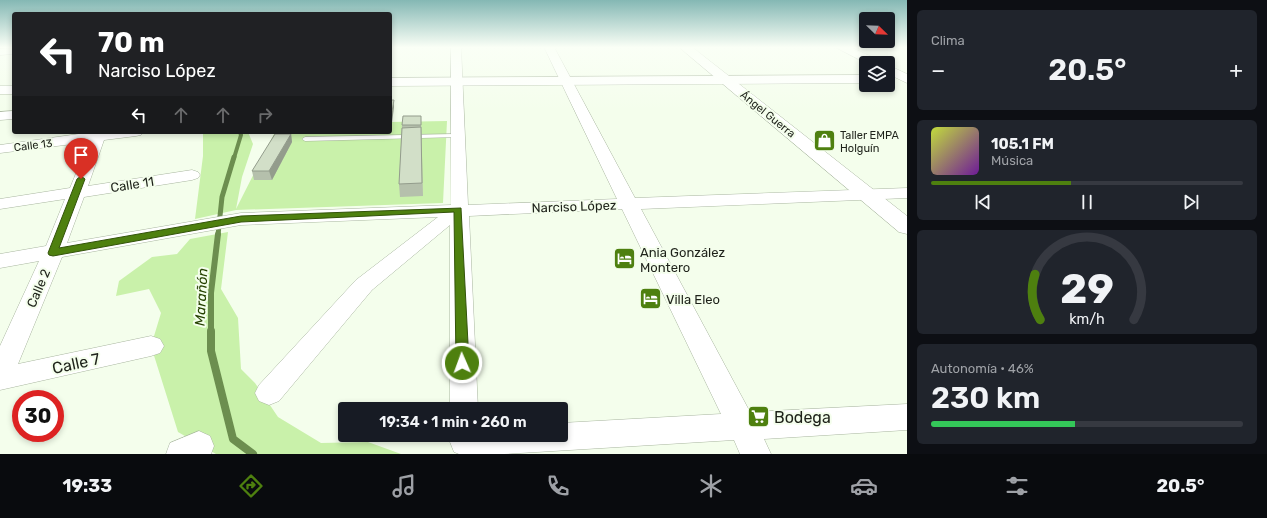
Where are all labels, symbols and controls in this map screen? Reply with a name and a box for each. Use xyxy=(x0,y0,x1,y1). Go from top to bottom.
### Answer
north arrow xyxy=(859,12,895,48)
map controls xyxy=(859,12,895,92)
text: 70 m xyxy=(98,26,165,59)
icon: left xyxy=(32,28,84,80)
text: Clima xyxy=(931,33,965,48)
text: 20.5° xyxy=(1048,52,1126,88)
button: layers xyxy=(859,56,895,92)
text: − xyxy=(931,57,945,84)
text: + xyxy=(1229,57,1243,84)
text: Narciso López xyxy=(98,60,216,82)
street label: Ángel Guerra xyxy=(738,88,798,140)
icon: left xyxy=(128,104,150,126)
icon: ahead xyxy=(170,104,192,126)
icon: ahead xyxy=(212,104,234,126)
icon: right xyxy=(254,104,276,126)
shop icon: Taller EMPA Holguín xyxy=(811,128,837,154)
place label: Taller EMPA Holguín xyxy=(840,129,900,155)
text: 105.1 FM xyxy=(991,135,1054,153)
street label: Calle 13 xyxy=(13,137,54,154)
pin xyxy=(64,138,98,179)
icon: arrive xyxy=(70,144,92,166)
text: Música xyxy=(991,153,1033,168)
street label: Calle 11 xyxy=(109,174,155,195)
icon: previous xyxy=(972,191,994,213)
icon: pause xyxy=(1076,191,1098,213)
icon: next xyxy=(1180,191,1202,213)
street label: Narciso López xyxy=(531,198,617,215)
place label: Ania González Montero xyxy=(640,245,726,275)
hotel icon: Ania González Montero xyxy=(612,246,638,272)
text: 29 xyxy=(1060,264,1114,313)
street label: Calle 2 xyxy=(24,267,53,310)
water label: Marañón xyxy=(191,268,212,326)
hotel icon: Villa Eleo xyxy=(637,286,663,312)
place label: Villa Eleo xyxy=(666,292,720,307)
text: km/h xyxy=(1069,311,1105,328)
position arrow xyxy=(441,342,483,384)
street label: Calle 7 xyxy=(50,349,102,378)
text: Autonomía · 46% xyxy=(931,361,1034,376)
text: 230 km xyxy=(931,380,1040,416)
speed limit sign: 30 xyxy=(12,390,64,442)
supermarket icon: Bodega xyxy=(745,404,771,430)
place label: Bodega xyxy=(774,408,831,427)
text: 19:34 · 1 min · 260 m xyxy=(379,413,527,431)
icon: directions xyxy=(237,472,265,500)
icon: music xyxy=(390,472,418,500)
icon: phone xyxy=(544,472,572,500)
icon: climate xyxy=(697,472,725,500)
icon: car xyxy=(850,472,878,500)
icon: filters xyxy=(1003,472,1031,500)
text: 19:33 xyxy=(63,475,112,497)
text: 20.5° xyxy=(1156,475,1204,497)

